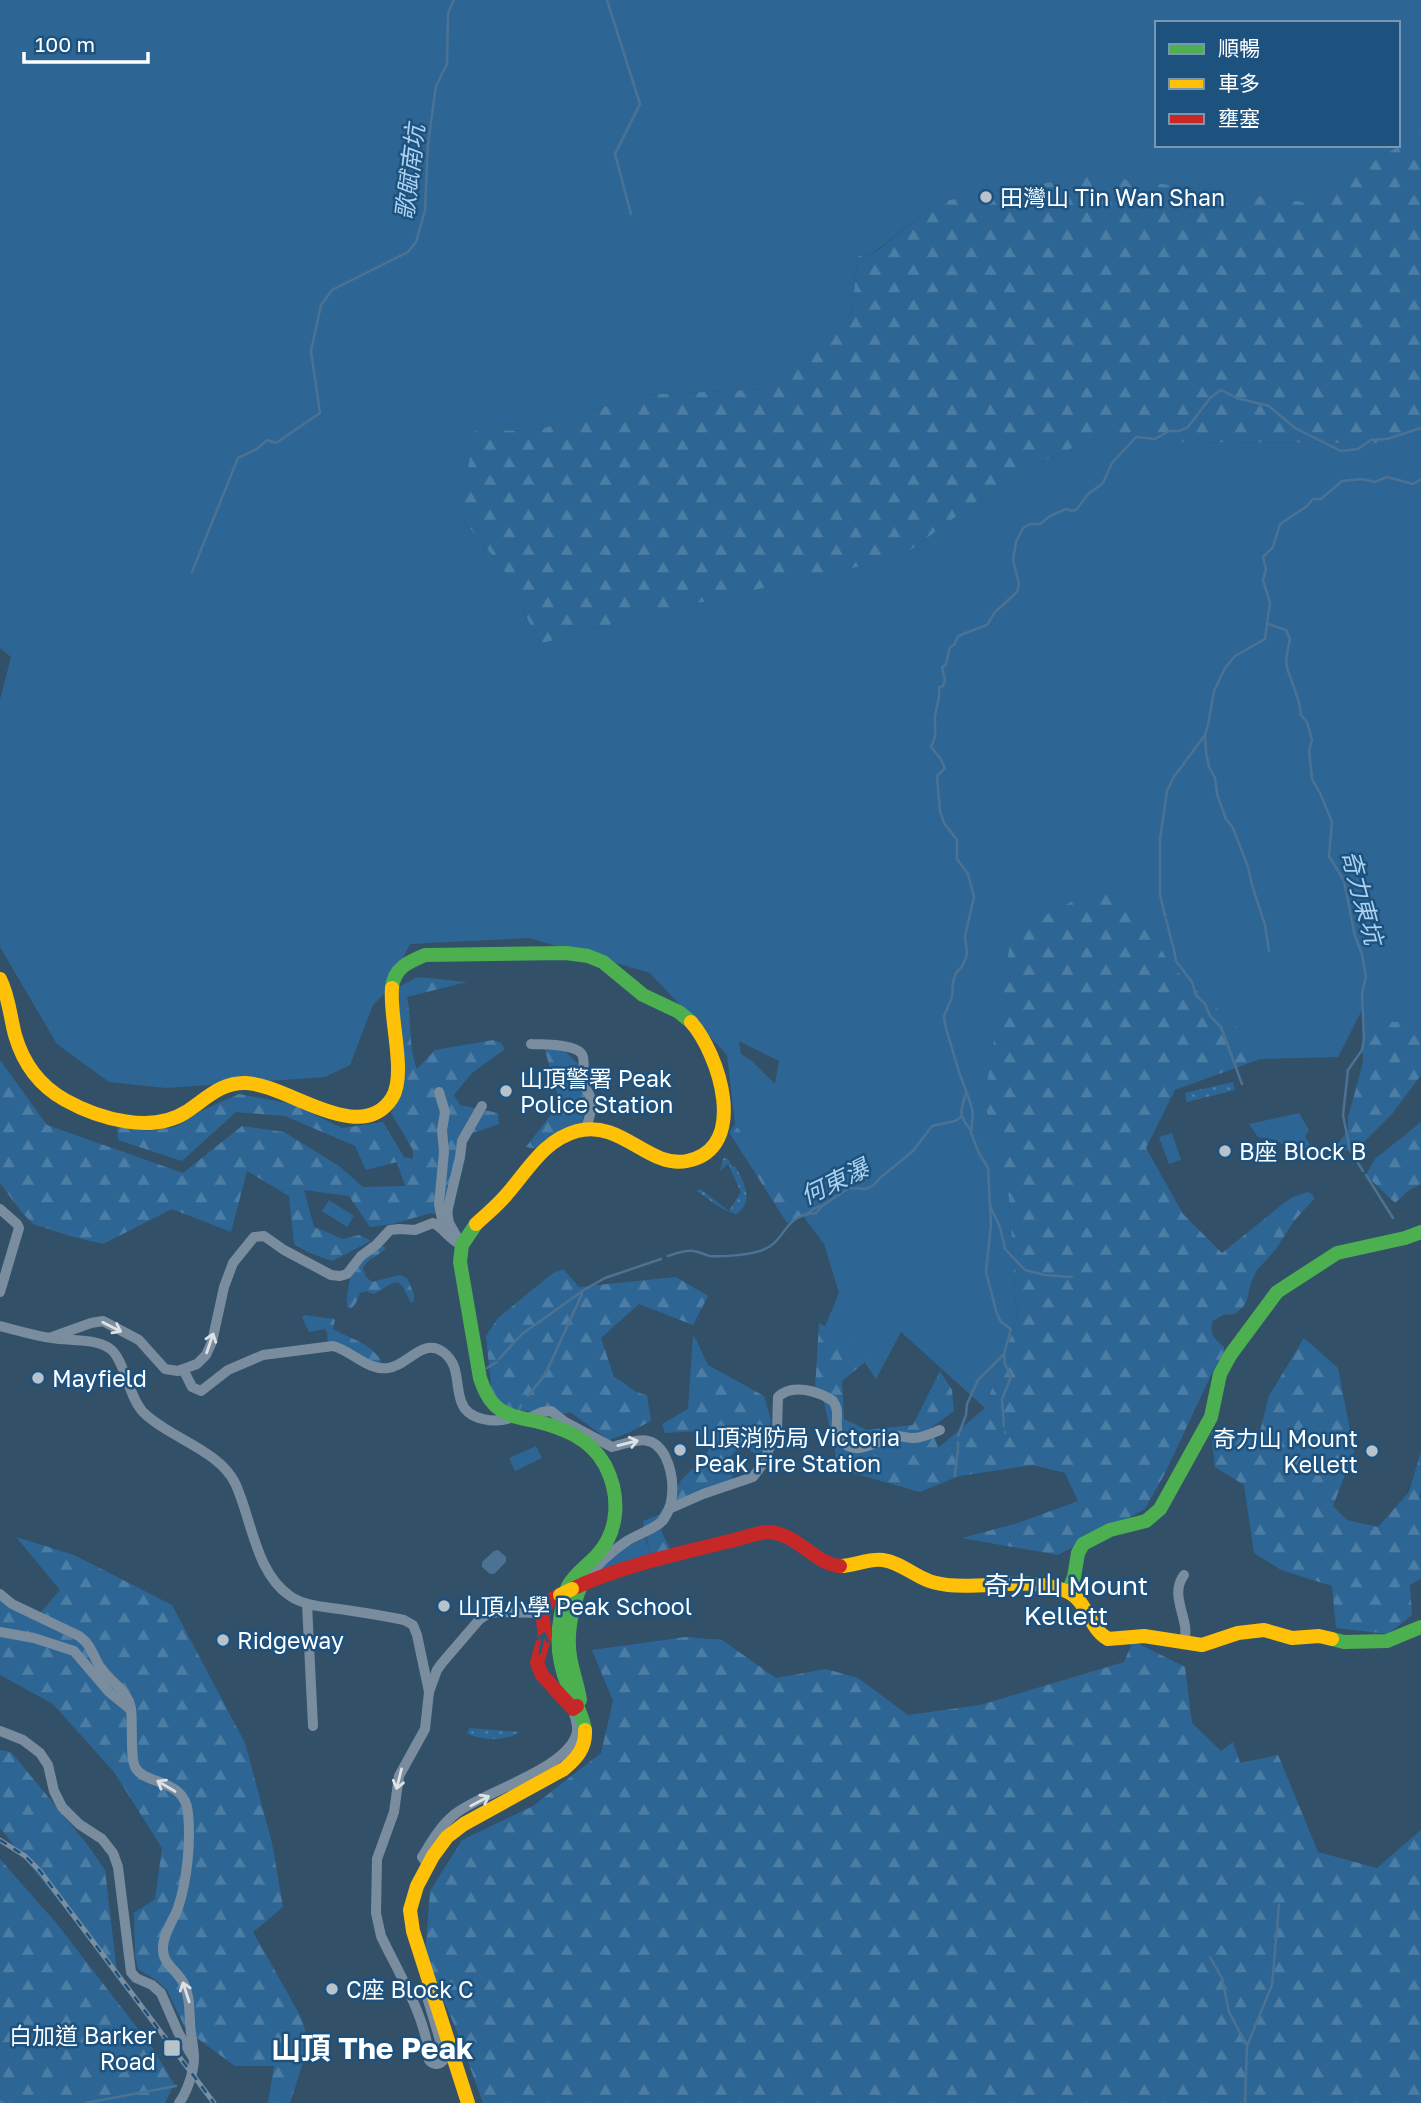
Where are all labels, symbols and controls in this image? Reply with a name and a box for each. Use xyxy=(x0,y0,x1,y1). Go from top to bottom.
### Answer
scale bar xyxy=(24,21,149,65)
legend xyxy=(1155,21,1400,147)
text: 100 m xyxy=(35,31,95,57)
text: 順暢 xyxy=(1218,35,1260,61)
text: 車多 xyxy=(1218,70,1260,96)
text: 壅塞 xyxy=(1218,105,1260,131)
water label: 歌賦南坑 xyxy=(389,120,430,221)
place label: 田灣山 Tin Wan Shan xyxy=(1000,183,1225,211)
marker: 田灣山 Tin Wan Shan xyxy=(978,189,994,205)
water label: 奇力東坑 xyxy=(1337,847,1390,950)
place label: 山頂警署 Peak Police Station xyxy=(520,1064,673,1118)
marker: 山頂警署 Peak Police Station xyxy=(498,1083,514,1099)
place label: B座 Block B xyxy=(1239,1137,1366,1165)
marker: B座 Block B xyxy=(1217,1143,1233,1159)
water label: 何東瀑 xyxy=(795,1151,875,1210)
one-way arrow xyxy=(101,1320,122,1334)
one-way arrow xyxy=(205,1333,217,1355)
place label: Mayfield xyxy=(52,1364,147,1392)
marker: Mayfield xyxy=(30,1370,46,1386)
place label: 山頂消防局 Victoria Peak Fire Station xyxy=(694,1423,900,1477)
place label: 奇力山 Mount Kellett xyxy=(1213,1424,1358,1478)
one-way arrow xyxy=(616,1436,639,1449)
marker: 山頂消防局 Victoria Peak Fire Station xyxy=(672,1442,688,1458)
marker: 奇力山 Mount Kellett xyxy=(1364,1443,1380,1459)
district label: 奇力山 Mount Kellett xyxy=(984,1570,1148,1631)
place label: 山頂小學 Peak School xyxy=(458,1592,692,1620)
marker: 山頂小學 Peak School xyxy=(436,1598,452,1614)
place label: Ridgeway xyxy=(237,1626,344,1654)
marker: Ridgeway xyxy=(215,1632,231,1648)
one-way arrow xyxy=(536,1632,549,1655)
one-way arrow xyxy=(392,1768,405,1790)
one-way arrow xyxy=(156,1779,176,1793)
one-way arrow xyxy=(469,1793,490,1807)
place label: C座 Block C xyxy=(346,1975,474,2003)
marker: C座 Block C xyxy=(324,1981,340,1997)
one-way arrow xyxy=(178,1982,191,2004)
place label: 白加道 Barker Road xyxy=(9,2021,156,2075)
district label: 山頂 The Peak xyxy=(271,2030,474,2066)
marker: 白加道 Barker Road xyxy=(162,2038,182,2058)

